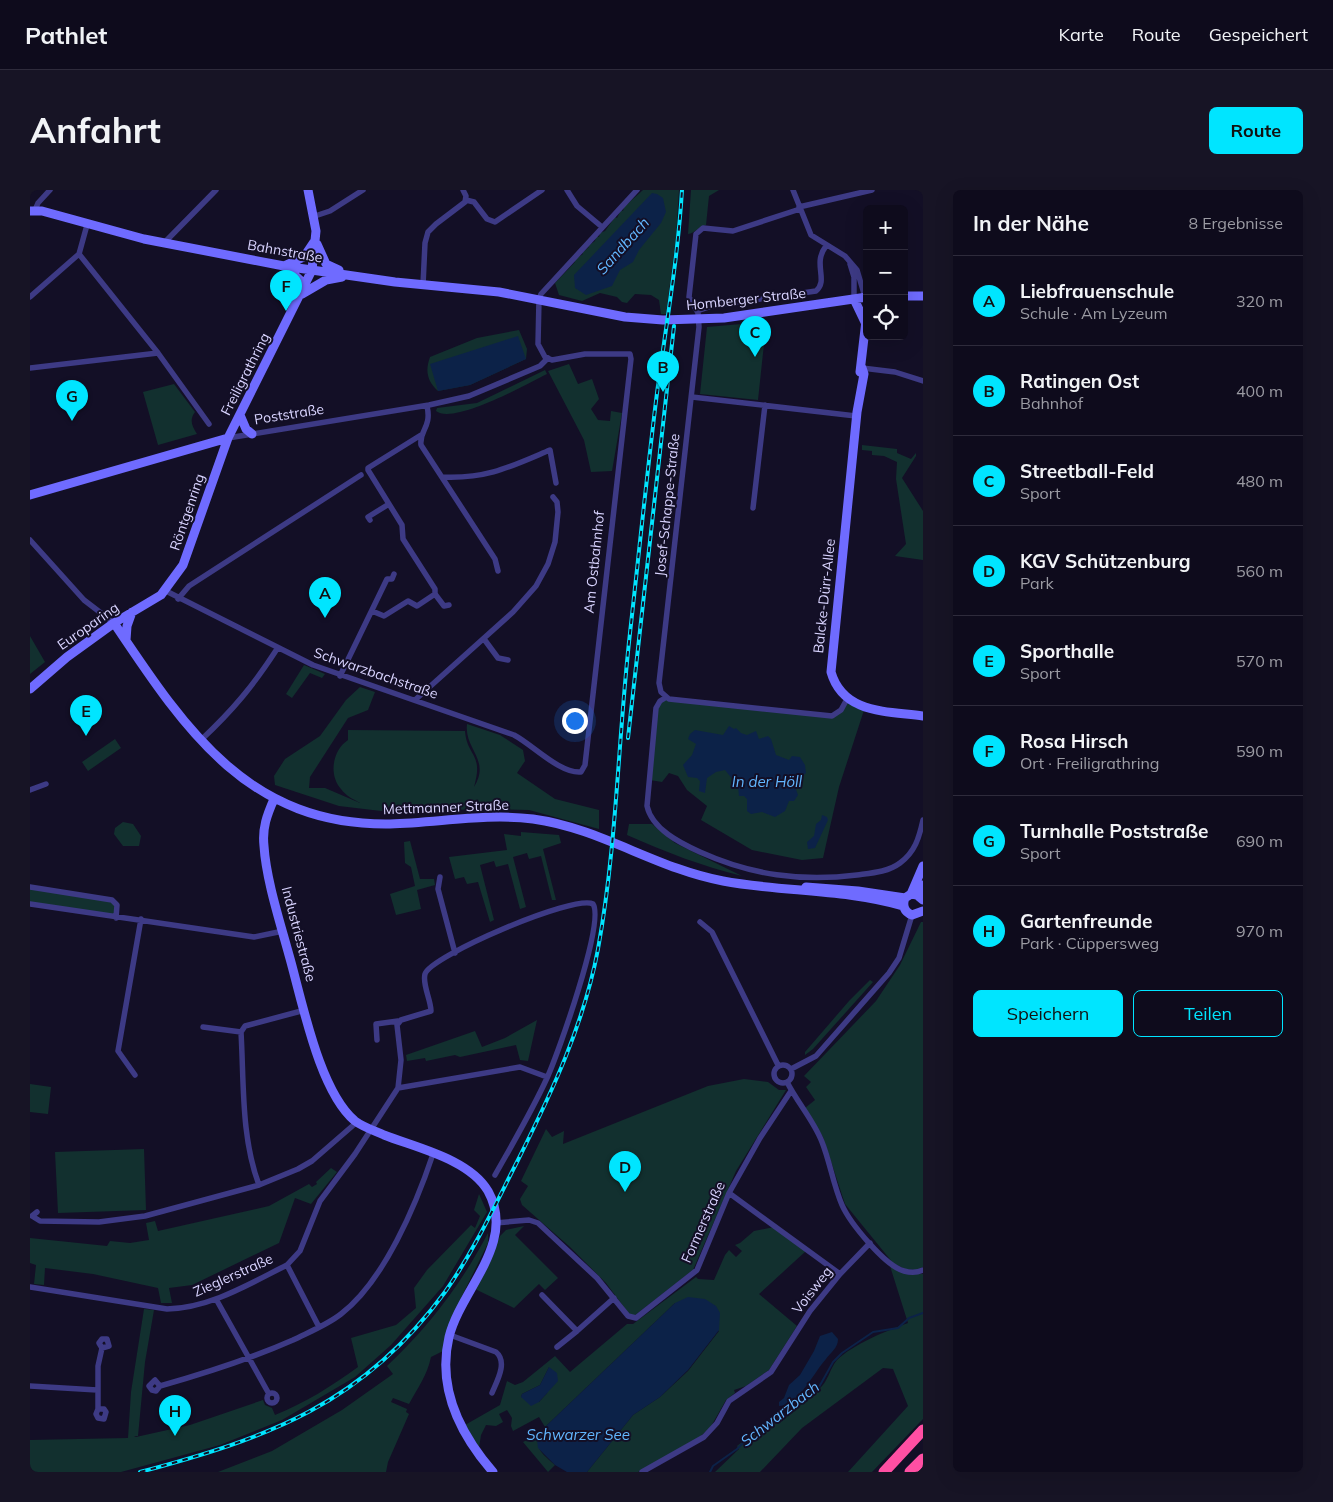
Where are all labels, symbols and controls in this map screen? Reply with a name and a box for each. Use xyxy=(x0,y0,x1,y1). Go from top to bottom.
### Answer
text: Pathlet xyxy=(25,20,107,50)
text: Karte xyxy=(1059,23,1104,46)
text: Route xyxy=(1132,23,1181,46)
text: Gespeichert xyxy=(1209,23,1308,46)
button: Route xyxy=(1209,107,1303,154)
text: Anfahrt xyxy=(30,108,161,152)
map controls xyxy=(863,205,908,340)
button: + xyxy=(863,205,908,250)
text: In der Nähe xyxy=(973,210,1089,236)
water label: Sandbach xyxy=(592,213,653,278)
text: 8 Ergebnisse xyxy=(1188,213,1283,233)
street label: Bahnstraße xyxy=(246,236,324,266)
button: − xyxy=(863,250,908,295)
pin: F xyxy=(270,270,302,311)
text: Liebfrauenschule xyxy=(1020,279,1174,303)
street label: Homberger Straße xyxy=(685,284,807,314)
text: A xyxy=(983,291,995,311)
text: 320 m xyxy=(1236,291,1283,311)
button: locate xyxy=(863,295,908,340)
text: Schule · Am Lyzeum xyxy=(1020,303,1168,323)
pin: C xyxy=(739,316,771,357)
street label: Freiligrathring xyxy=(216,330,274,418)
pin: B xyxy=(647,351,679,392)
text: Ratingen Ost xyxy=(1020,369,1139,393)
pin: G xyxy=(56,380,88,421)
text: B xyxy=(983,381,995,401)
text: 400 m xyxy=(1236,381,1283,401)
text: Bahnhof xyxy=(1020,393,1083,413)
street label: Poststraße xyxy=(253,400,325,428)
street label: Josef-Schappe-Straße xyxy=(651,433,683,577)
text: Streetball-Feld xyxy=(1020,459,1154,483)
street label: Röntgenring xyxy=(165,471,209,553)
text: C xyxy=(984,471,994,491)
text: 480 m xyxy=(1236,471,1283,491)
text: Sport xyxy=(1020,483,1061,503)
street label: Am Ostbahnhof xyxy=(580,510,608,614)
street label: Balcke-Dürr-Allee xyxy=(809,538,839,654)
text: KGV Schützenburg xyxy=(1020,549,1191,573)
text: D xyxy=(983,561,995,581)
text: 560 m xyxy=(1236,561,1283,581)
text: Park xyxy=(1020,573,1054,593)
pin: A xyxy=(309,577,341,618)
street label: Europaring xyxy=(54,598,122,654)
text: Sporthalle xyxy=(1020,639,1114,663)
street label: Schwarzbachstraße xyxy=(312,643,440,703)
text: E xyxy=(984,651,994,671)
text: 570 m xyxy=(1236,651,1283,671)
text: Sport xyxy=(1020,663,1061,683)
pin: E xyxy=(70,695,102,736)
your location xyxy=(562,708,588,734)
text: Rosa Hirsch xyxy=(1020,729,1128,753)
text: F xyxy=(984,741,994,761)
text: 590 m xyxy=(1236,741,1283,761)
text: Ort · Freiligrathring xyxy=(1020,753,1160,773)
water label: In der Höll xyxy=(732,772,803,791)
street label: Mettmanner Straße xyxy=(383,796,509,818)
text: Turnhalle Poststraße xyxy=(1020,819,1208,843)
text: G xyxy=(983,831,995,851)
text: 690 m xyxy=(1236,831,1283,851)
text: Sport xyxy=(1020,843,1061,863)
street label: Industriestraße xyxy=(278,884,320,984)
text: Gartenfreunde xyxy=(1020,909,1153,933)
text: H xyxy=(983,921,995,941)
text: 970 m xyxy=(1236,921,1283,941)
text: Park · Cüppersweg xyxy=(1020,933,1159,953)
button: Speichern xyxy=(973,990,1123,1037)
button: Teilen xyxy=(1133,990,1283,1037)
pin: D xyxy=(609,1151,641,1192)
street label: Formerstraße xyxy=(677,1178,729,1266)
street label: Zieglerstraße xyxy=(190,1249,276,1301)
street label: Voisweg xyxy=(788,1263,836,1317)
water label: Schwarzbach xyxy=(736,1377,823,1450)
pin: H xyxy=(159,1395,191,1436)
water label: Schwarzer See xyxy=(526,1425,630,1444)

